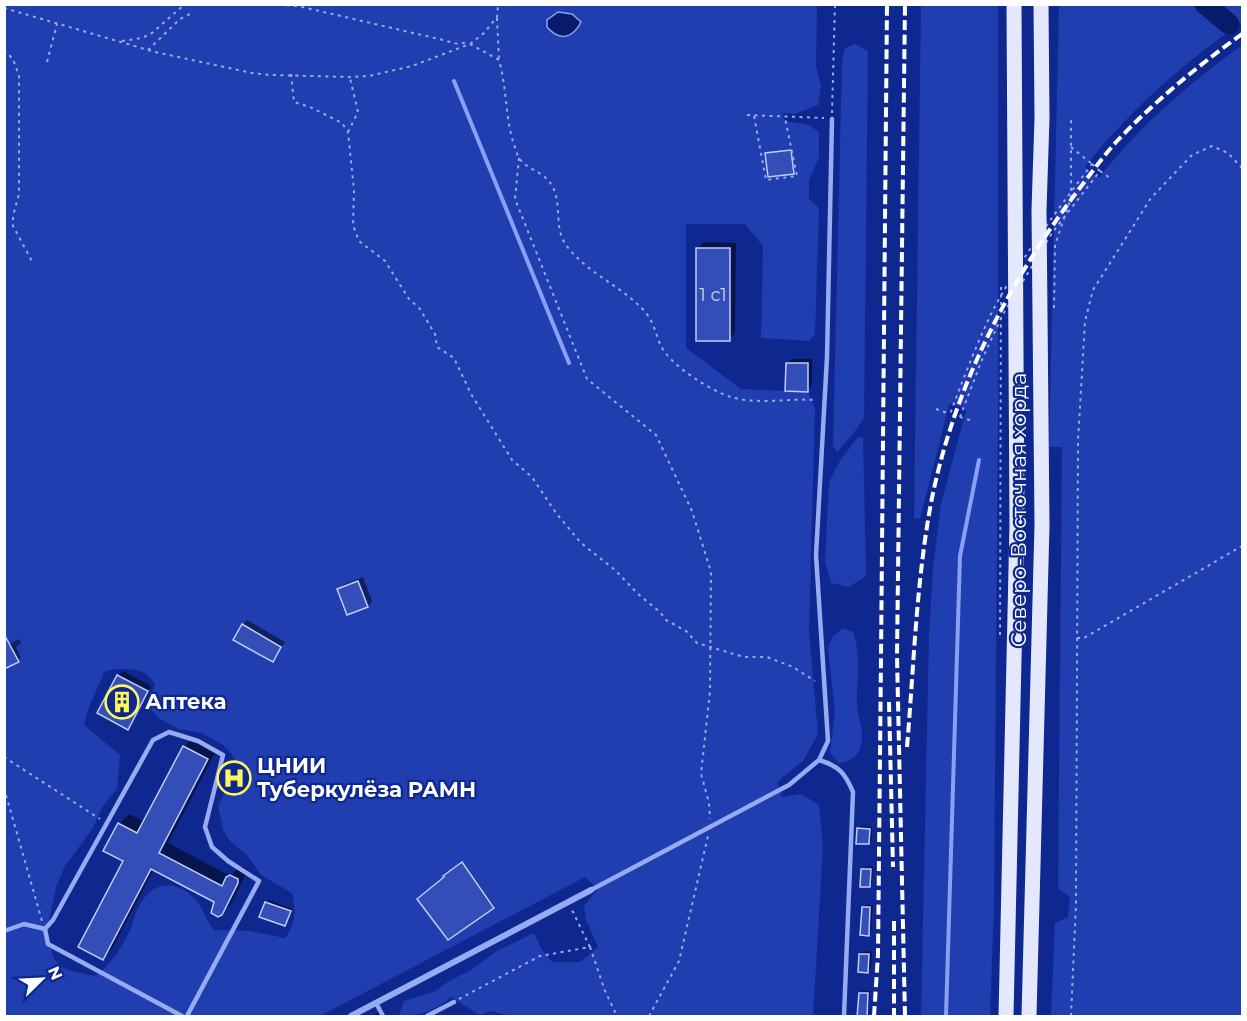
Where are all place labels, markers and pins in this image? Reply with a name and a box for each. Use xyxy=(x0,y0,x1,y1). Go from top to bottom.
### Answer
building icon: Аптека xyxy=(104,684,140,720)
place label: Аптека xyxy=(145,689,226,714)
place label: ЦНИИ Туберкулёза РАМН xyxy=(257,753,476,802)
hospital icon: ЦНИИ Туберкулёза РАМН xyxy=(216,760,252,796)

